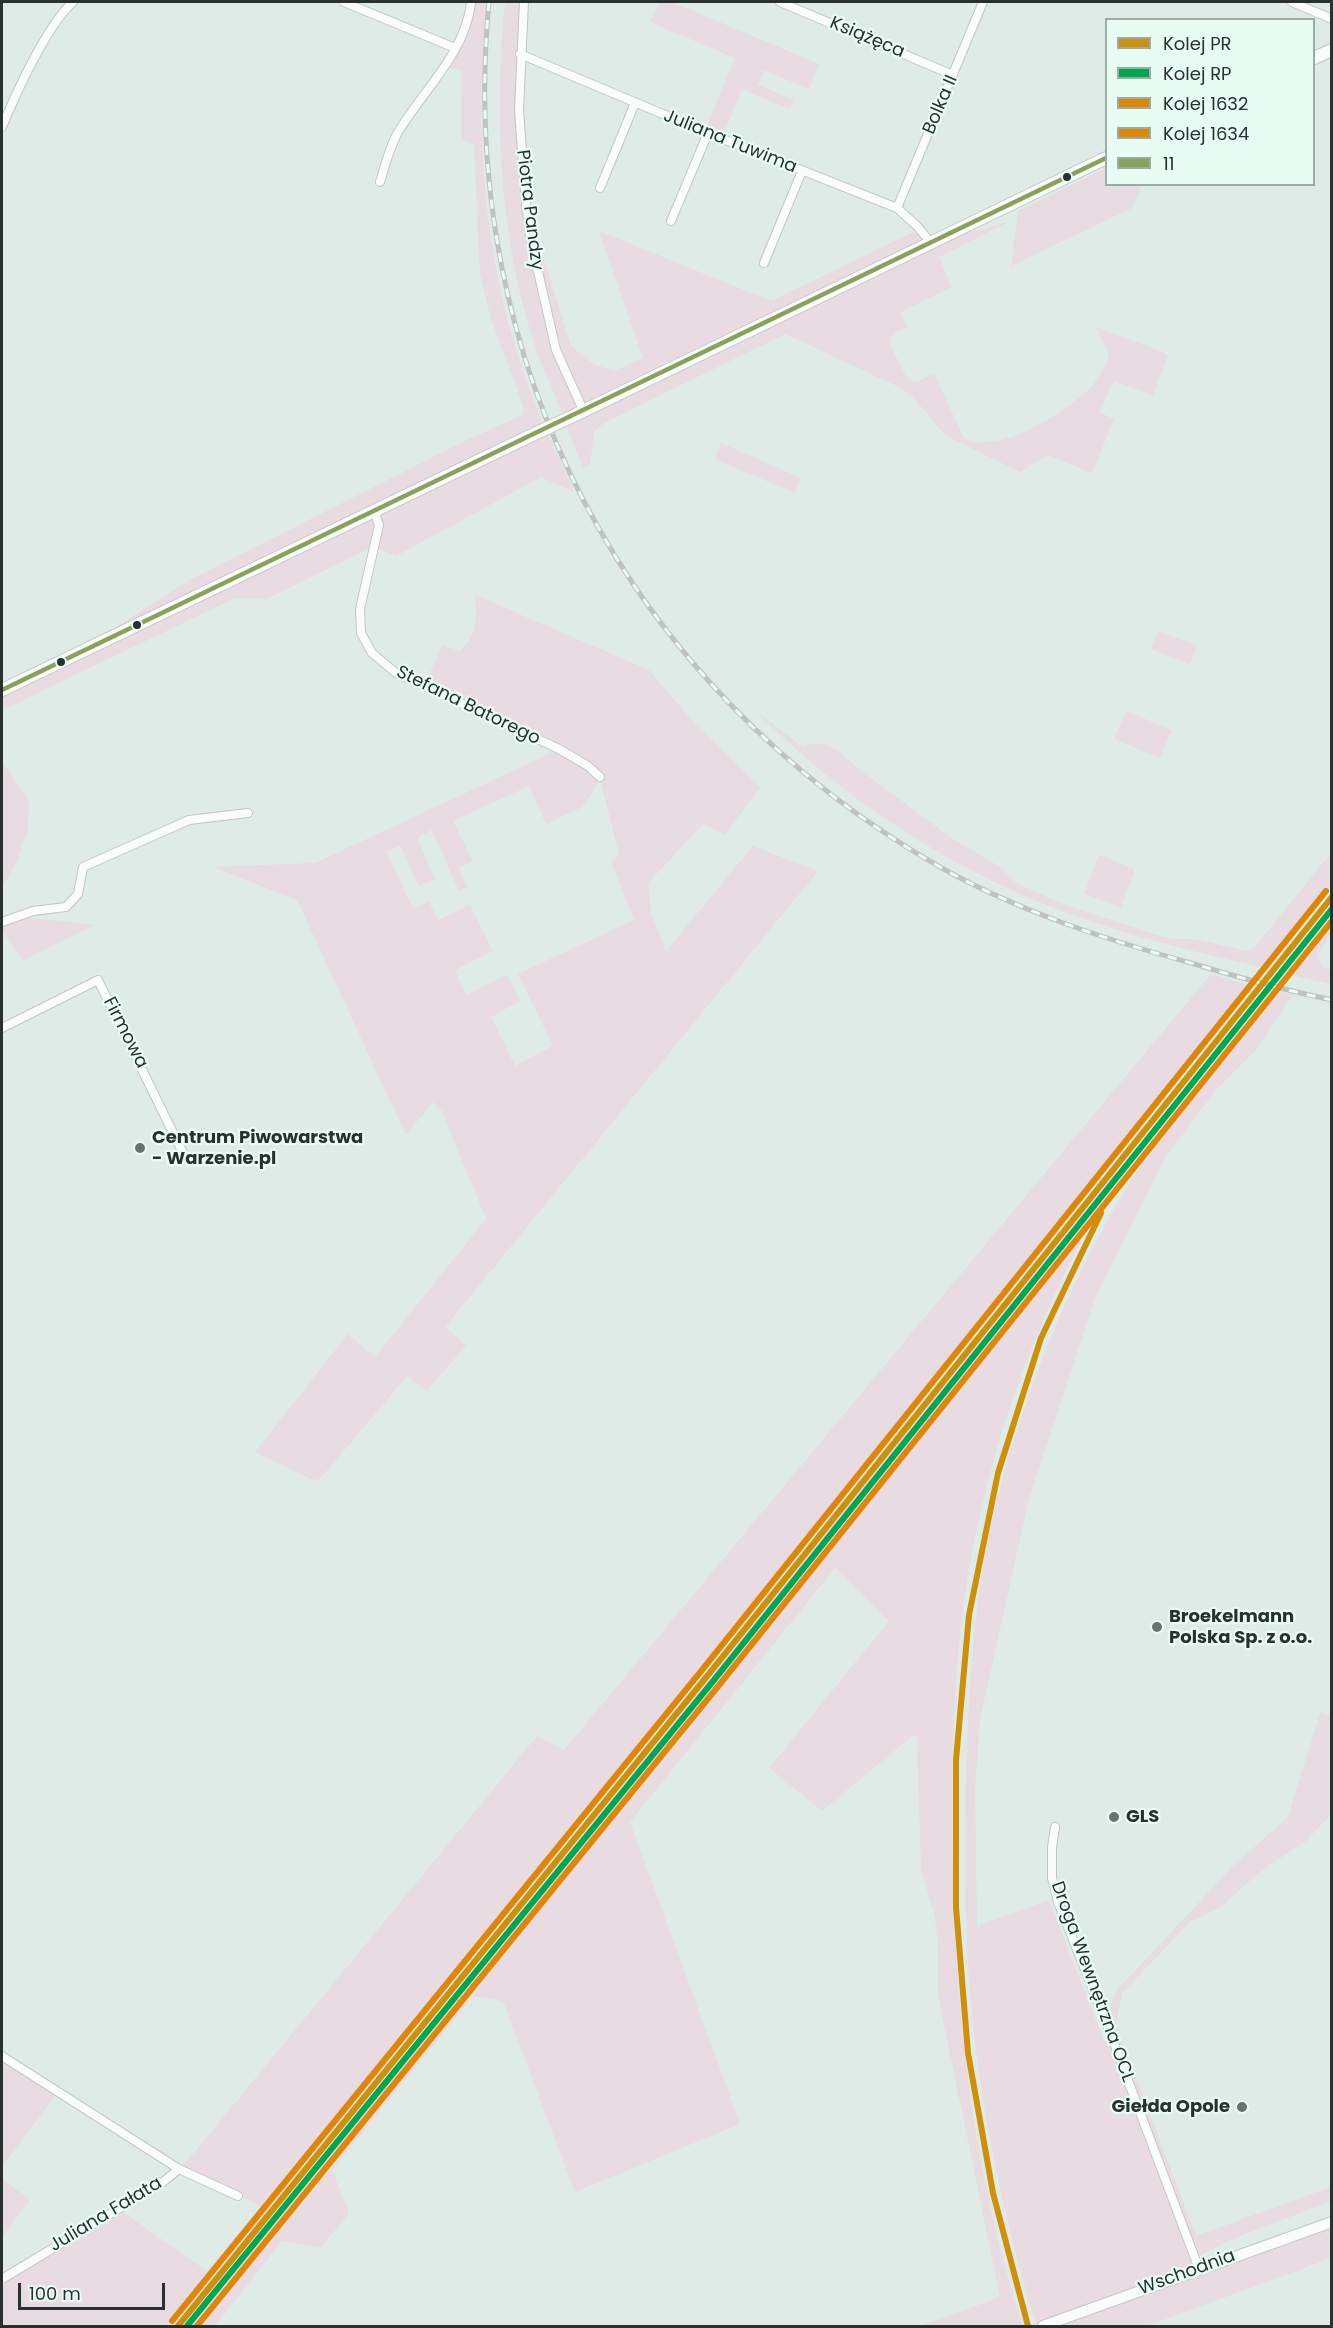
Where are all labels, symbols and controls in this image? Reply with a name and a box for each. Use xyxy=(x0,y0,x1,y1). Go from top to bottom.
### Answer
street label: Książęca xyxy=(826,13,908,63)
legend xyxy=(1105,18,1315,186)
text: Kolej PR xyxy=(1163,31,1232,56)
text: Kolej RP xyxy=(1163,61,1232,86)
street label: Bolka II xyxy=(919,72,963,138)
text: Kolej 1632 xyxy=(1163,91,1248,116)
street label: Juliana Tuwima xyxy=(660,105,800,179)
text: Kolej 1634 xyxy=(1163,121,1249,146)
street label: Piotra Pandzy xyxy=(511,149,547,271)
text: 11 xyxy=(1163,151,1175,176)
unlabelled marker xyxy=(1061,171,1073,183)
unlabelled marker xyxy=(131,619,143,631)
unlabelled marker xyxy=(55,656,67,668)
street label: Stefana Batorego xyxy=(392,662,544,750)
street label: Firmowa xyxy=(98,994,152,1072)
place label: Centrum Piwowarstwa - Warzenie.pl xyxy=(152,1127,363,1170)
marker: Centrum Piwowarstwa - Warzenie.pl xyxy=(133,1141,147,1155)
place label: Broekelmann Polska Sp. z o.o. xyxy=(1169,1606,1312,1648)
marker: Broekelmann Polska Sp. z o.o. xyxy=(1150,1620,1164,1634)
place label: GLS xyxy=(1126,1806,1159,1828)
marker: GLS xyxy=(1107,1810,1121,1824)
street label: Droga Wewnętrzna OCL xyxy=(1046,1879,1138,2085)
place label: Giełda Opole xyxy=(1112,2096,1230,2118)
marker: Giełda Opole xyxy=(1235,2100,1249,2114)
street label: Juliana Fałata xyxy=(46,2173,166,2257)
street label: Wschodnia xyxy=(1136,2246,1238,2300)
scale bar xyxy=(21,2271,168,2309)
text: 100 m xyxy=(29,2281,81,2306)

